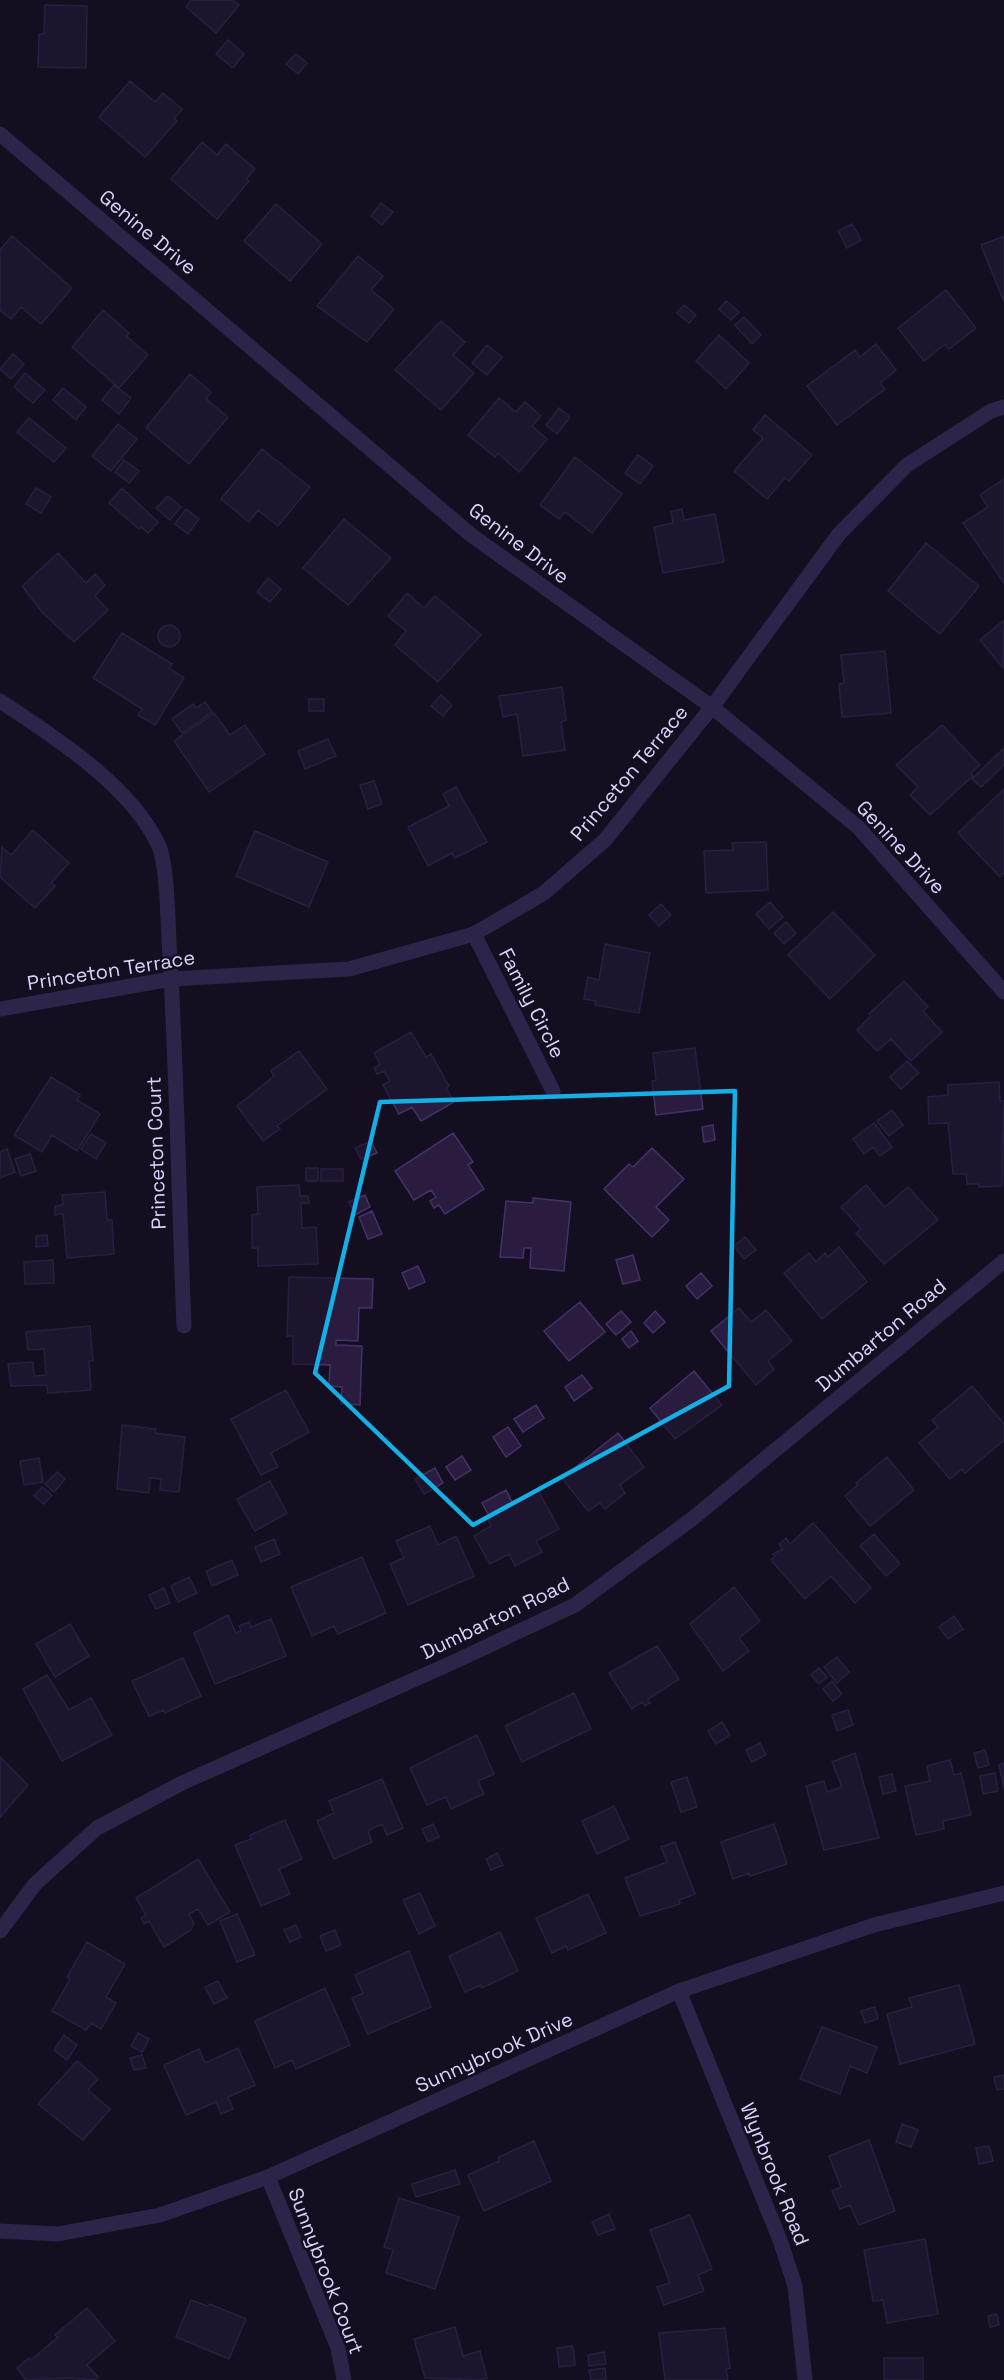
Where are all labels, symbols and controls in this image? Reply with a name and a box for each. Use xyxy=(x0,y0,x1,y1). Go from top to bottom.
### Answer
street label: Genine Drive xyxy=(94,184,202,280)
street label: Genine Drive xyxy=(464,497,574,589)
street label: Princeton Terrace xyxy=(565,700,693,846)
street label: Genine Drive xyxy=(851,794,951,900)
street label: Princeton Terrace xyxy=(25,944,197,996)
street label: Family Circle xyxy=(493,944,571,1062)
street label: Princeton Court xyxy=(140,1076,172,1230)
street label: Dumbarton Road xyxy=(810,1273,952,1397)
street label: Dumbarton Road xyxy=(416,1571,574,1665)
street label: Sunnybrook Drive xyxy=(411,2006,577,2098)
street label: Wynbrook Road xyxy=(735,2099,815,2249)
street label: Sunnybrook Court xyxy=(282,2184,370,2358)

